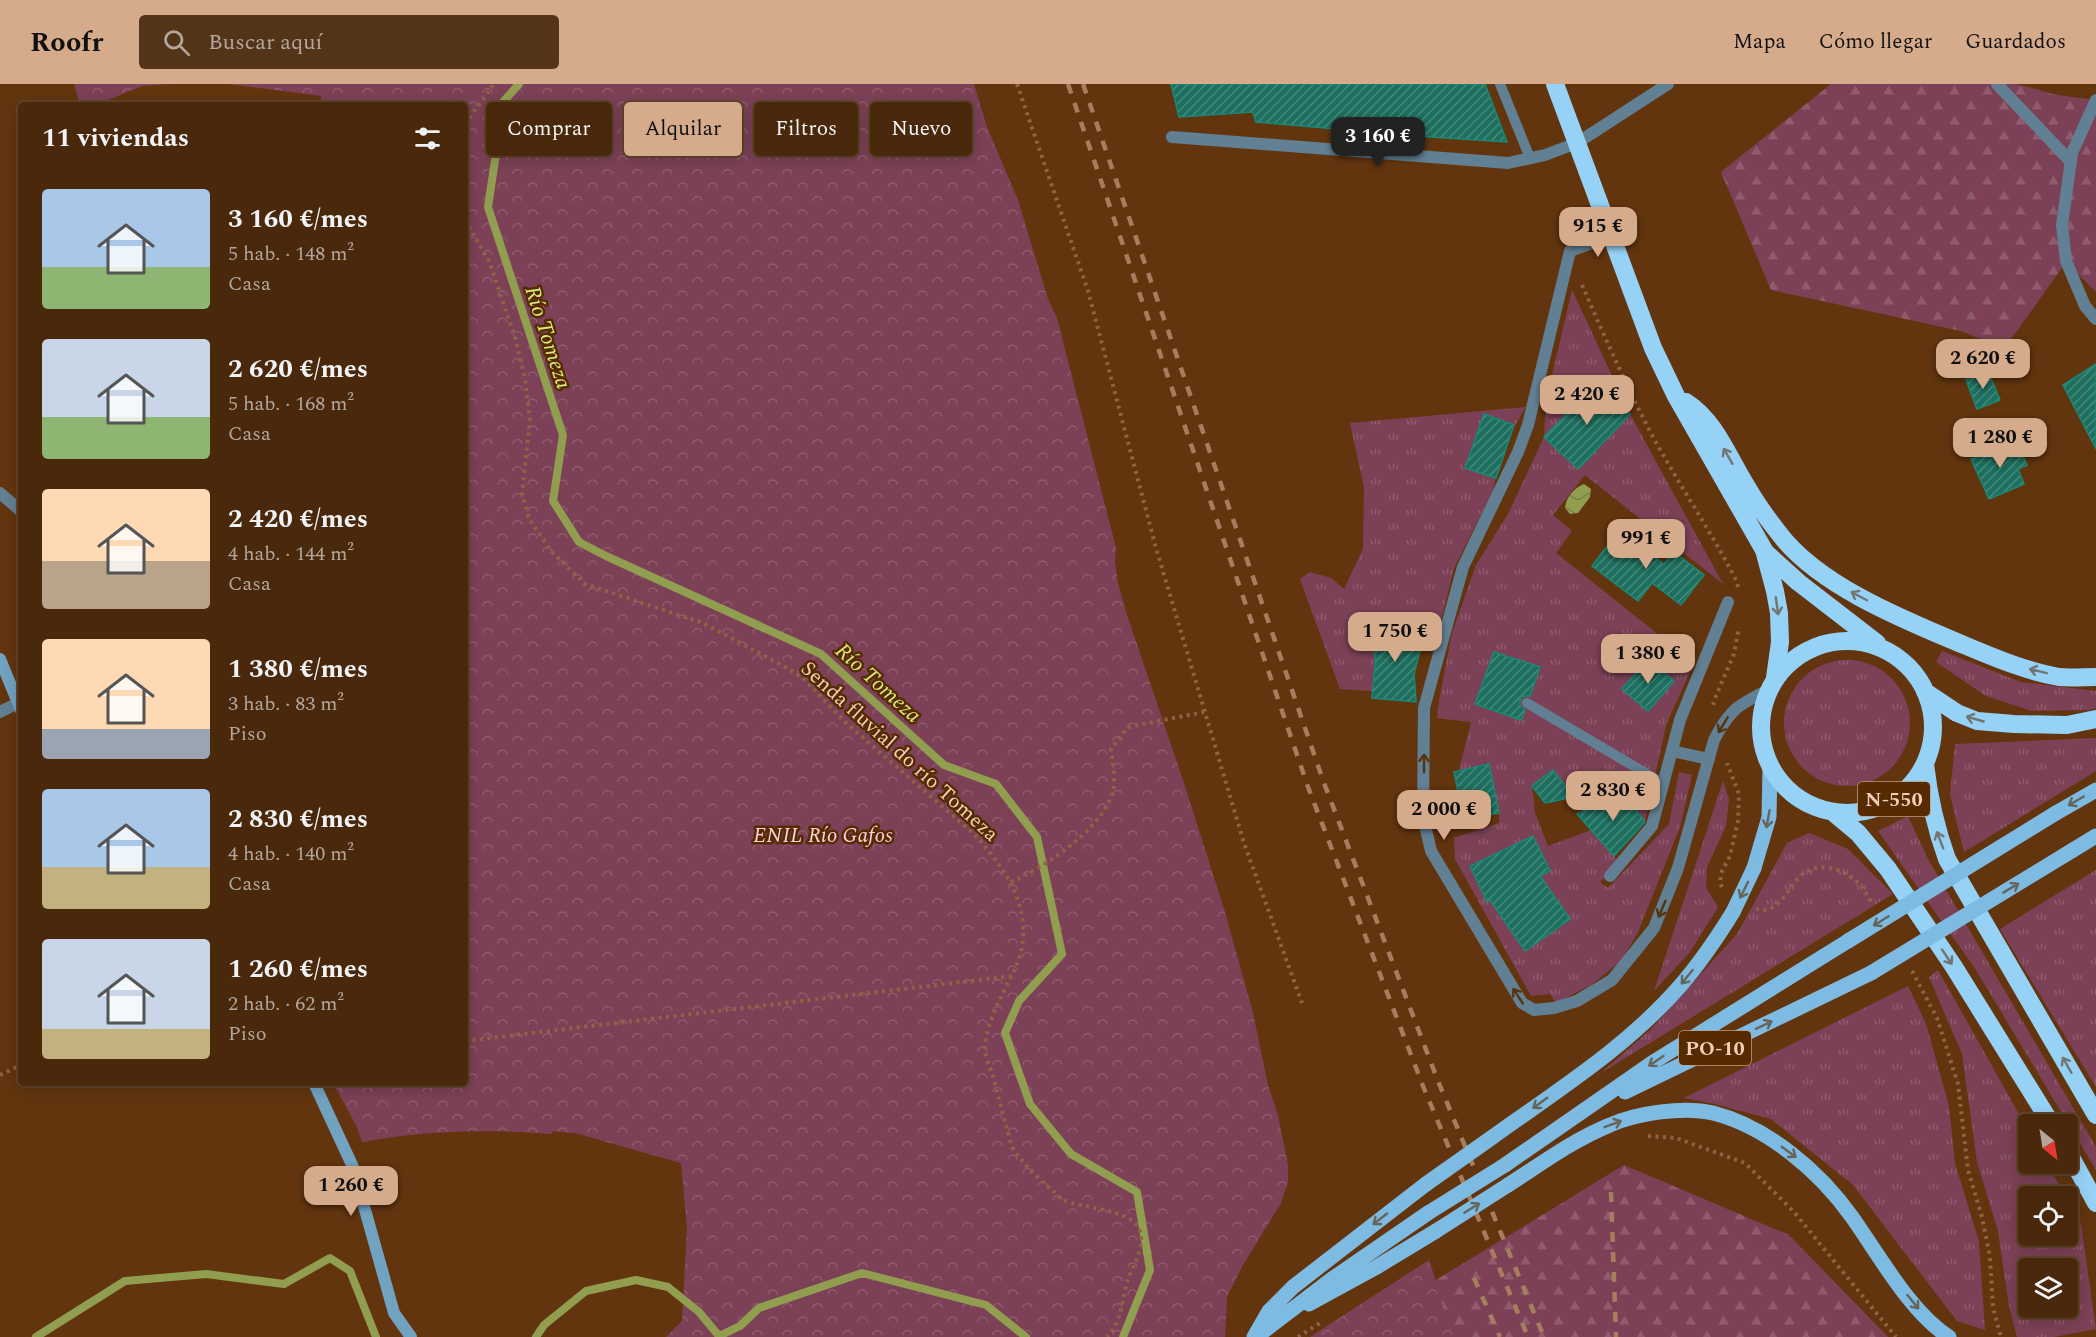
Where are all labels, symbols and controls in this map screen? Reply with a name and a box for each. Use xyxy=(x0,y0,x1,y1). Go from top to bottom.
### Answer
search box xyxy=(139,15,559,69)
text: Roofr xyxy=(30,21,103,64)
icon: search xyxy=(160,26,193,59)
text: Buscar aquí xyxy=(208,26,322,59)
text: Mapa xyxy=(1733,26,1786,58)
text: Cómo llegar xyxy=(1819,26,1932,58)
text: Guardados xyxy=(1965,26,2066,58)
chip: Comprar xyxy=(486,102,612,156)
chip: Alquilar xyxy=(624,102,742,156)
chip: Filtros xyxy=(754,102,858,156)
chip: Nuevo xyxy=(870,102,972,156)
pin: 3 160 € xyxy=(1323,117,1433,168)
text: 11 viviendas xyxy=(42,118,189,158)
text: 3 160 € xyxy=(1345,121,1411,151)
icon: filters xyxy=(411,122,444,155)
text: 3 160 €/mes xyxy=(228,199,368,239)
pin: 915 € xyxy=(1556,207,1640,258)
text: 915 € xyxy=(1573,211,1623,241)
icon: home xyxy=(90,213,162,285)
text: 5 hab. · 148 m² xyxy=(228,239,354,269)
text: Casa xyxy=(228,269,271,299)
water label: Río Tomeza xyxy=(515,282,580,393)
pin: 2 620 € xyxy=(1928,339,2038,390)
text: 2 620 € xyxy=(1950,343,2016,373)
text: 2 620 €/mes xyxy=(228,349,368,389)
icon: home xyxy=(90,363,162,435)
pin: 2 420 € xyxy=(1532,375,1642,426)
text: 2 420 € xyxy=(1554,379,1620,409)
text: 5 hab. · 168 m² xyxy=(228,389,354,419)
pin: 1 280 € xyxy=(1945,418,2055,469)
text: Casa xyxy=(228,419,271,449)
text: 1 280 € xyxy=(1967,422,2033,452)
one-way arrow xyxy=(1722,448,1734,465)
text: 2 420 €/mes xyxy=(228,499,368,539)
icon: home xyxy=(90,513,162,585)
pin: 991 € xyxy=(1604,519,1688,570)
text: 991 € xyxy=(1621,523,1671,553)
text: 4 hab. · 144 m² xyxy=(228,539,354,569)
text: Casa xyxy=(228,569,271,599)
one-way arrow xyxy=(1851,590,1868,602)
one-way arrow xyxy=(1772,596,1783,616)
pin: 1 750 € xyxy=(1340,612,1450,663)
text: 1 750 € xyxy=(1362,616,1428,646)
pin: 1 380 € xyxy=(1593,634,1703,685)
water label: Río Tomeza xyxy=(827,635,929,731)
text: 1 380 € xyxy=(1615,638,1681,668)
text: 1 380 €/mes xyxy=(228,649,368,689)
street label: Senda fluvial do río Tomeza xyxy=(793,654,1006,850)
icon: home xyxy=(90,663,162,735)
one-way arrow xyxy=(2029,665,2048,676)
text: 3 hab. · 83 m² xyxy=(228,689,344,719)
one-way arrow xyxy=(1966,713,1985,724)
one-way arrow xyxy=(1716,716,1728,733)
text: Piso xyxy=(228,719,266,749)
one-way arrow xyxy=(1418,753,1429,773)
pin: 2 830 € xyxy=(1558,771,1668,822)
text: 2 830 € xyxy=(1580,775,1646,805)
road number: N-550 xyxy=(1858,782,1930,816)
pin: 2 000 € xyxy=(1389,790,1499,841)
text: 2 000 € xyxy=(1411,794,1477,824)
one-way arrow xyxy=(2068,796,2085,808)
text: 2 830 €/mes xyxy=(228,799,368,839)
one-way arrow xyxy=(1762,809,1773,828)
icon: home xyxy=(90,813,162,885)
park label: ENIL Río Gafos xyxy=(753,820,893,852)
one-way arrow xyxy=(1934,831,1945,850)
text: 4 hab. · 140 m² xyxy=(228,839,354,869)
text: Casa xyxy=(228,869,271,899)
one-way arrow xyxy=(1737,881,1749,899)
one-way arrow xyxy=(2002,882,2019,894)
one-way arrow xyxy=(1656,900,1667,918)
one-way arrow xyxy=(1873,916,1890,928)
one-way arrow xyxy=(1941,948,1953,964)
text: 1 260 €/mes xyxy=(228,949,368,989)
icon: home xyxy=(90,963,162,1035)
one-way arrow xyxy=(1681,969,1694,985)
one-way arrow xyxy=(1512,988,1524,1004)
text: 2 hab. · 62 m² xyxy=(228,989,344,1019)
text: Piso xyxy=(228,1019,266,1049)
one-way arrow xyxy=(1754,1019,1772,1030)
road number: PO-10 xyxy=(1679,1031,1751,1065)
one-way arrow xyxy=(1648,1055,1664,1067)
one-way arrow xyxy=(2060,1057,2072,1074)
one-way arrow xyxy=(1532,1097,1548,1109)
north arrow xyxy=(2018,1114,2078,1174)
map controls xyxy=(2018,1114,2078,1318)
one-way arrow xyxy=(1603,1118,1622,1129)
one-way arrow xyxy=(1781,1146,1797,1159)
pin: 1 260 € xyxy=(296,1166,406,1217)
text: 1 260 € xyxy=(318,1170,384,1200)
button: locate xyxy=(2018,1186,2078,1246)
one-way arrow xyxy=(1463,1202,1480,1214)
one-way arrow xyxy=(1372,1213,1388,1226)
button: layers xyxy=(2018,1258,2078,1318)
one-way arrow xyxy=(1906,1294,1919,1310)

